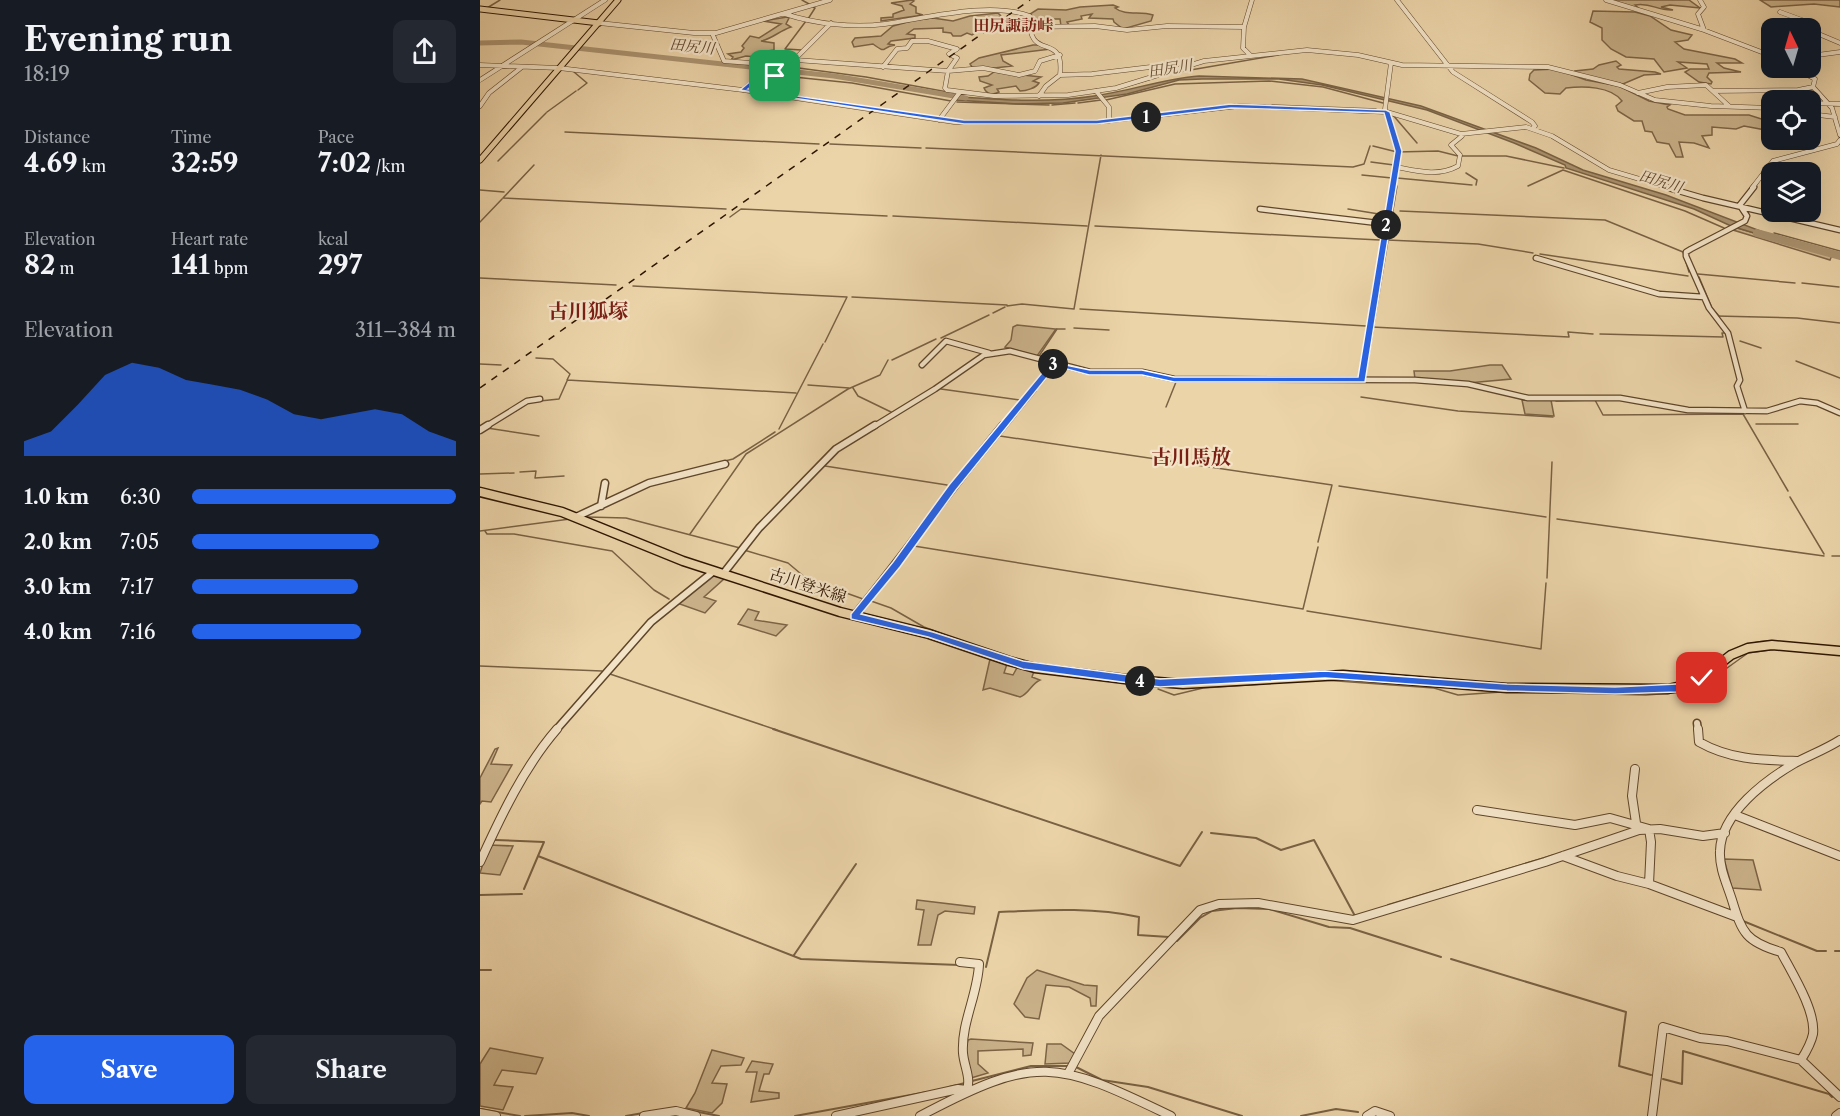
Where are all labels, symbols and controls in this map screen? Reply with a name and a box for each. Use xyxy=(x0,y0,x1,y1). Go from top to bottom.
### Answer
district label: 田尻諏訪峠 xyxy=(973,15,1053,35)
north arrow xyxy=(1761,18,1821,78)
map controls xyxy=(1761,18,1821,222)
text: Evening run xyxy=(24,19,232,60)
button: share xyxy=(393,20,456,83)
water label: 田尻川 xyxy=(669,34,717,58)
pin xyxy=(749,50,800,101)
water label: 田尻川 xyxy=(1146,55,1196,81)
icon: arrive xyxy=(758,59,791,92)
text: 18:19 xyxy=(24,62,70,86)
button: locate xyxy=(1761,90,1821,150)
pin: 1 xyxy=(1131,102,1161,132)
text: 1 xyxy=(1142,107,1150,127)
text: Distance xyxy=(24,127,90,147)
text: Time xyxy=(171,127,211,147)
text: Pace xyxy=(318,127,354,147)
text: 4.69 xyxy=(24,147,78,179)
text: 32:59 xyxy=(171,147,239,179)
text: 7:02 xyxy=(318,147,371,179)
text: km xyxy=(78,156,106,176)
text: /km xyxy=(371,156,405,176)
button: layers xyxy=(1761,162,1821,222)
water label: 田尻川 xyxy=(1637,165,1687,197)
pin: 2 xyxy=(1371,210,1401,240)
text: 2 xyxy=(1381,215,1391,235)
text: Elevation xyxy=(24,229,95,249)
text: Heart rate xyxy=(171,229,248,249)
text: kcal xyxy=(318,229,348,249)
text: 82 xyxy=(24,249,55,281)
text: 141 xyxy=(171,249,210,281)
text: 297 xyxy=(318,249,362,281)
text: m xyxy=(55,258,75,278)
text: bpm xyxy=(210,258,249,278)
district label: 古川狐塚 xyxy=(548,299,628,323)
text: Elevation xyxy=(24,318,113,342)
text: 311–384 m xyxy=(355,318,456,342)
pin: 3 xyxy=(1038,349,1068,379)
text: 3 xyxy=(1048,354,1058,374)
district label: 古川馬放 xyxy=(1151,445,1231,469)
text: 1.0 km xyxy=(24,485,89,509)
text: 6:30 xyxy=(120,485,161,509)
text: 2.0 km xyxy=(24,530,92,554)
text: 7:05 xyxy=(120,530,159,554)
street label: 古川登米線 xyxy=(767,563,849,607)
text: 3.0 km xyxy=(24,575,91,599)
text: 7:17 xyxy=(120,575,154,599)
text: 4.0 km xyxy=(24,620,92,644)
text: 7:16 xyxy=(120,620,156,644)
pin xyxy=(1676,652,1727,703)
icon: check xyxy=(1685,661,1718,694)
pin: 4 xyxy=(1125,666,1155,696)
text: 4 xyxy=(1135,671,1145,691)
button: Save xyxy=(24,1035,234,1104)
button: Share xyxy=(246,1035,456,1104)

